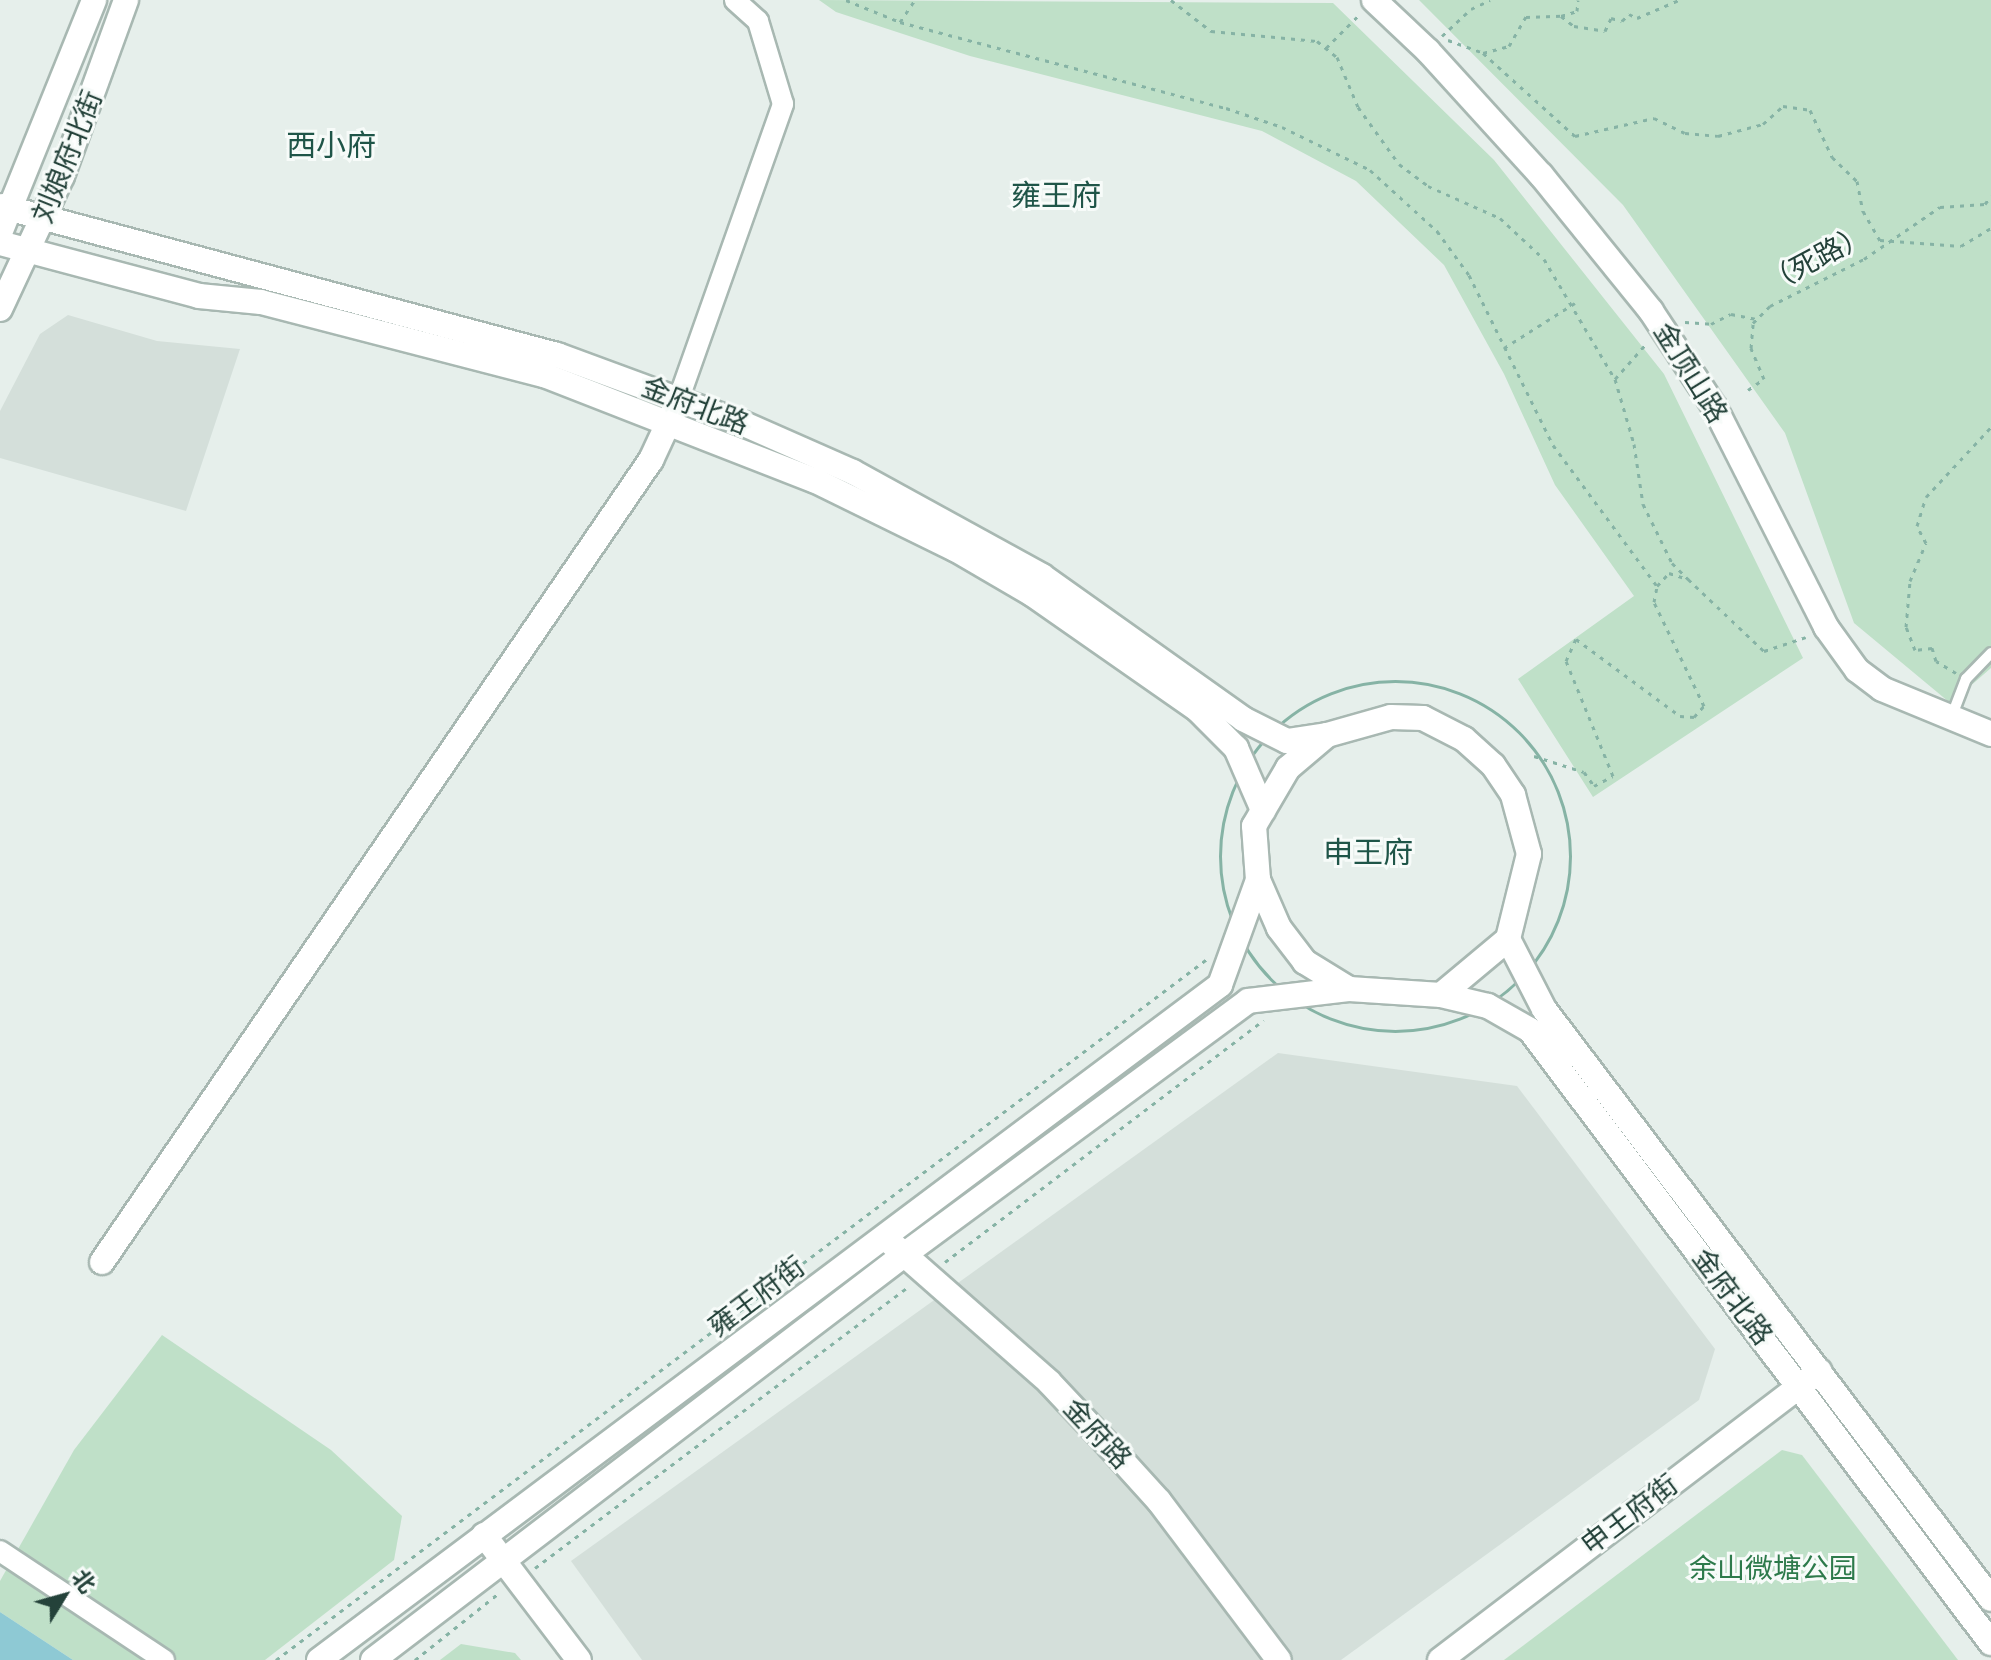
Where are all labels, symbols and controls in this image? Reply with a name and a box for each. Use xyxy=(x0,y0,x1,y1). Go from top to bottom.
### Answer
street label: 刘娘府北街 xyxy=(26,86,110,228)
district label: 西小府 xyxy=(286,128,376,164)
district label: 雍王府 xyxy=(1011,178,1101,214)
street label: （死路） xyxy=(1760,218,1874,300)
street label: 金顶山路 xyxy=(1646,317,1734,429)
street label: 金府北路 xyxy=(637,370,753,442)
district label: 申王府 xyxy=(1323,835,1413,871)
street label: 金府北路 xyxy=(1685,1242,1779,1352)
street label: 雍王府街 xyxy=(702,1250,812,1344)
street label: 金府路 xyxy=(1056,1392,1138,1476)
street label: 申王府街 xyxy=(1575,1468,1685,1562)
park label: 余山微塘公园 xyxy=(1689,1552,1857,1586)
north arrow xyxy=(24,1556,104,1636)
text: 北 xyxy=(67,1565,100,1598)

